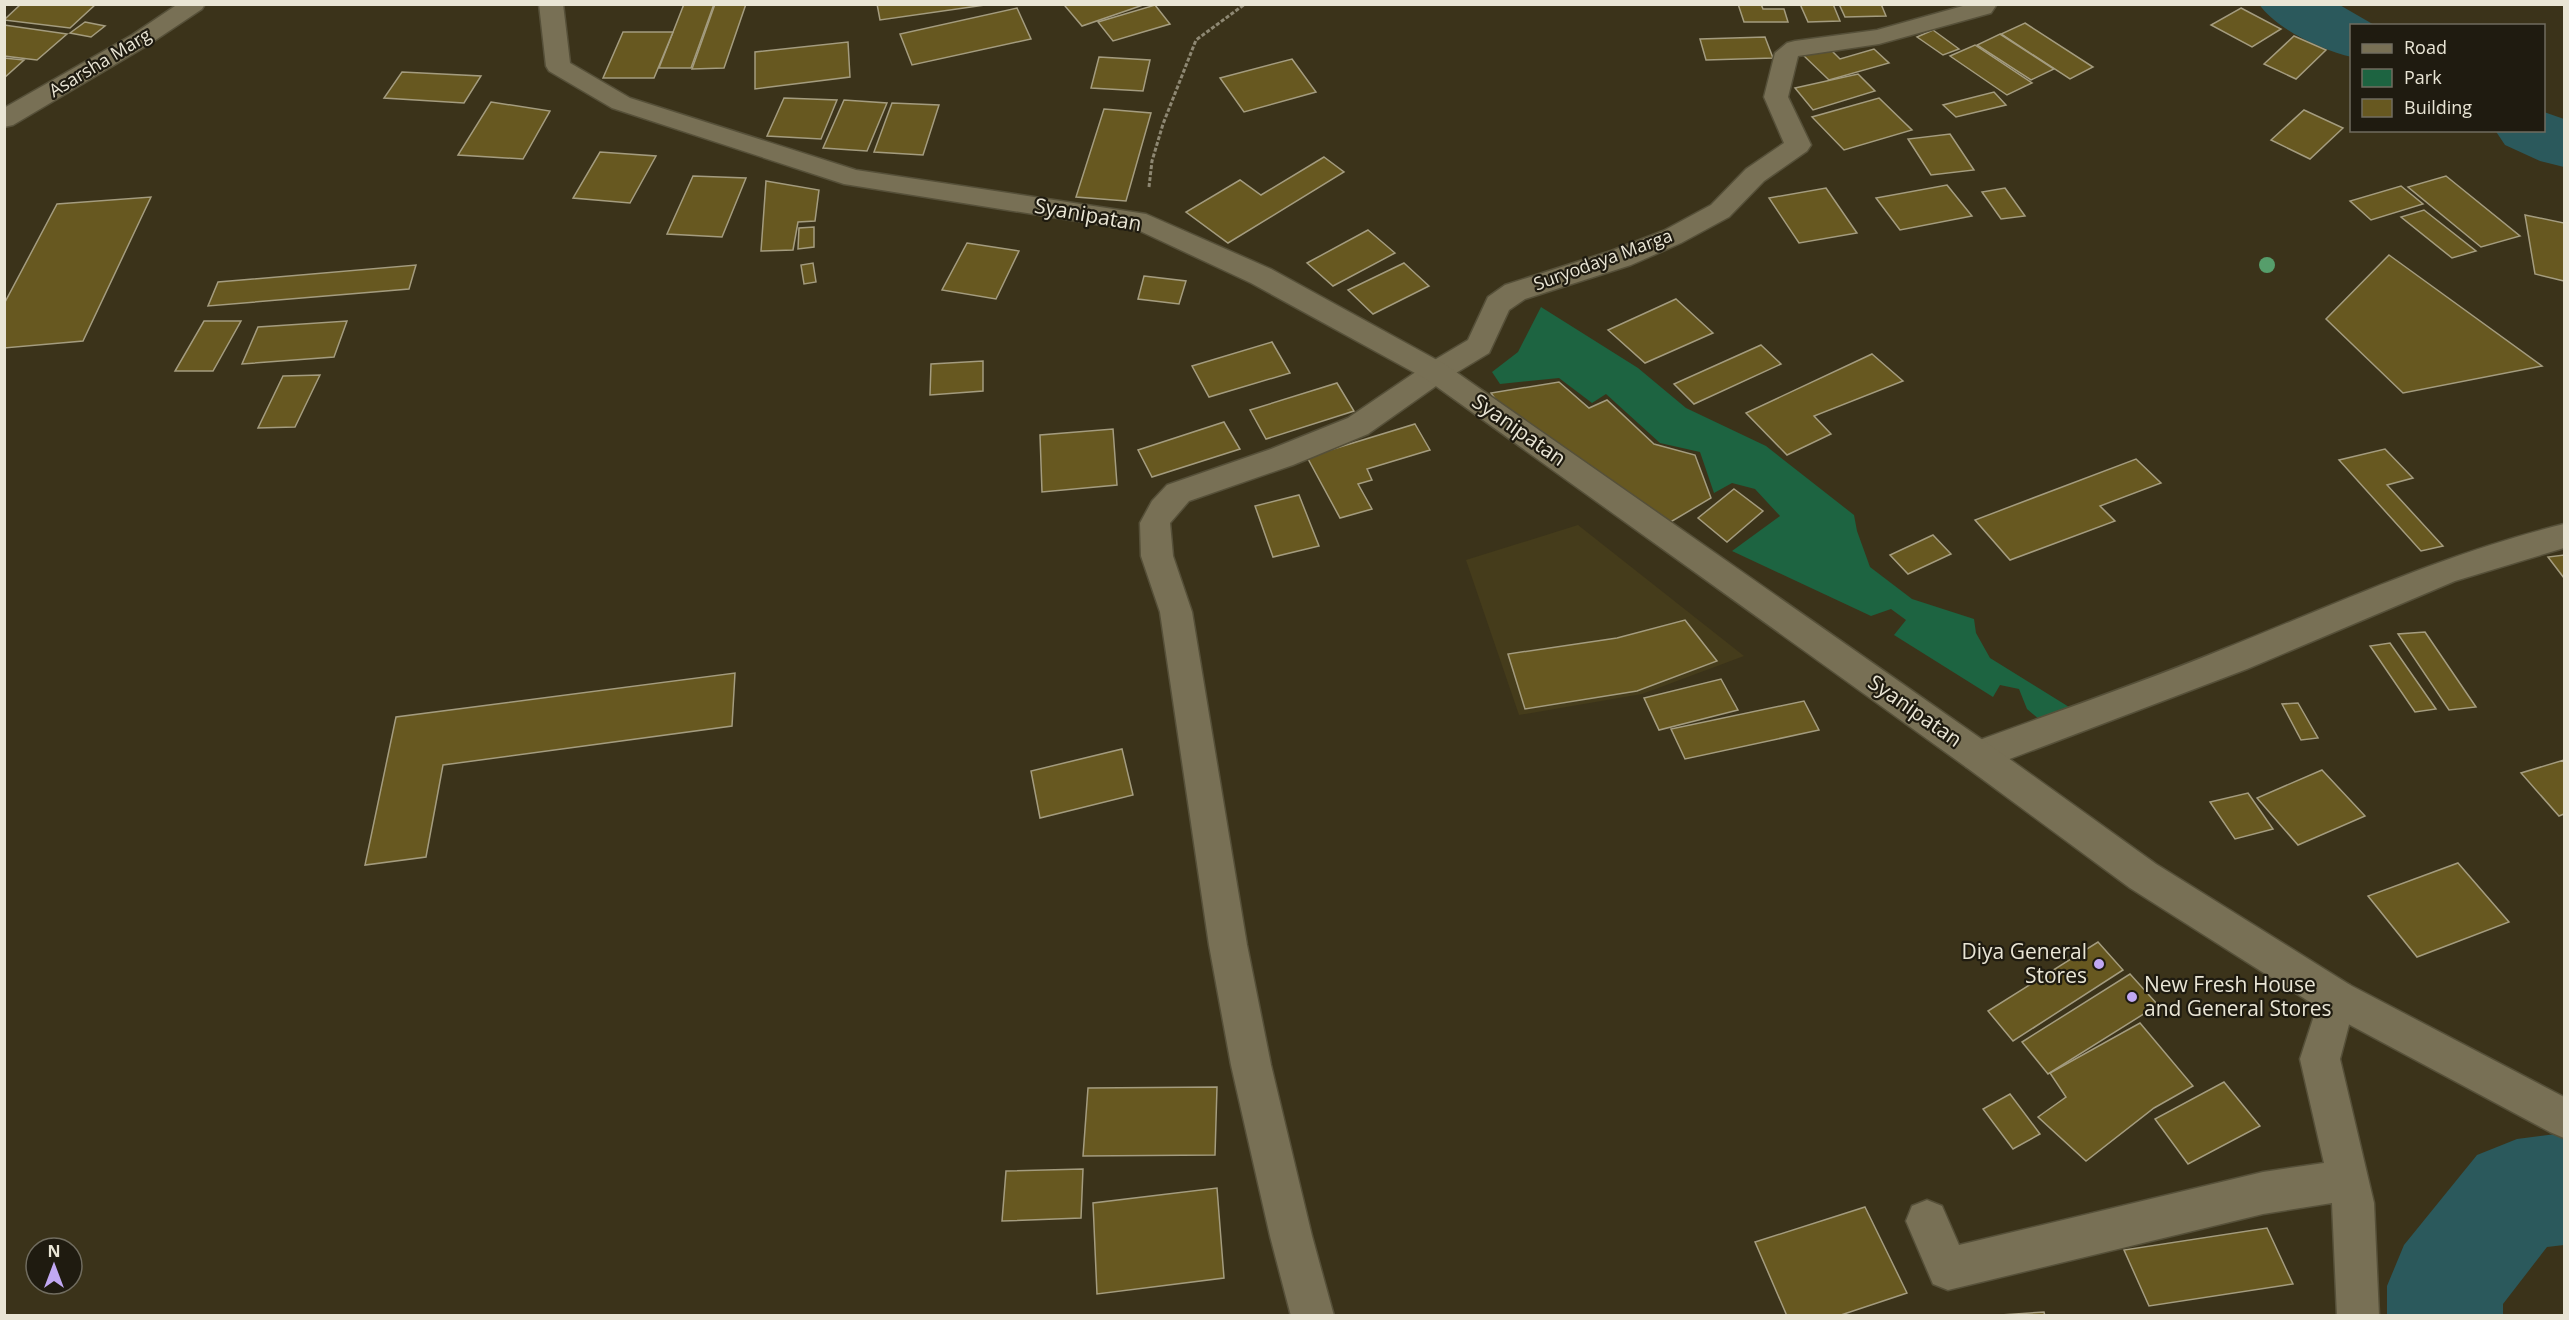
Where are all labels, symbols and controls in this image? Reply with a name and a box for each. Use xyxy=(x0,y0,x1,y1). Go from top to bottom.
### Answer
street label: Asarsha Marg xyxy=(44,22,155,102)
legend xyxy=(2350,24,2545,132)
text: Road xyxy=(2404,35,2447,59)
text: Park xyxy=(2404,65,2442,89)
text: Building xyxy=(2404,95,2472,119)
street label: Syanipatan xyxy=(1032,191,1144,237)
street label: Suryodaya Marga xyxy=(1530,223,1675,295)
street label: Syanipatan xyxy=(1467,387,1572,472)
street label: Syanipatan xyxy=(1863,668,1968,753)
place label: Diya General Stores xyxy=(1962,937,2087,989)
marker: Diya General Stores xyxy=(2092,957,2106,971)
place label: New Fresh House and General Stores xyxy=(2144,970,2332,1022)
marker: New Fresh House and General Stores xyxy=(2125,990,2139,1004)
north arrow xyxy=(24,1236,84,1296)
text: N xyxy=(47,1240,61,1262)

